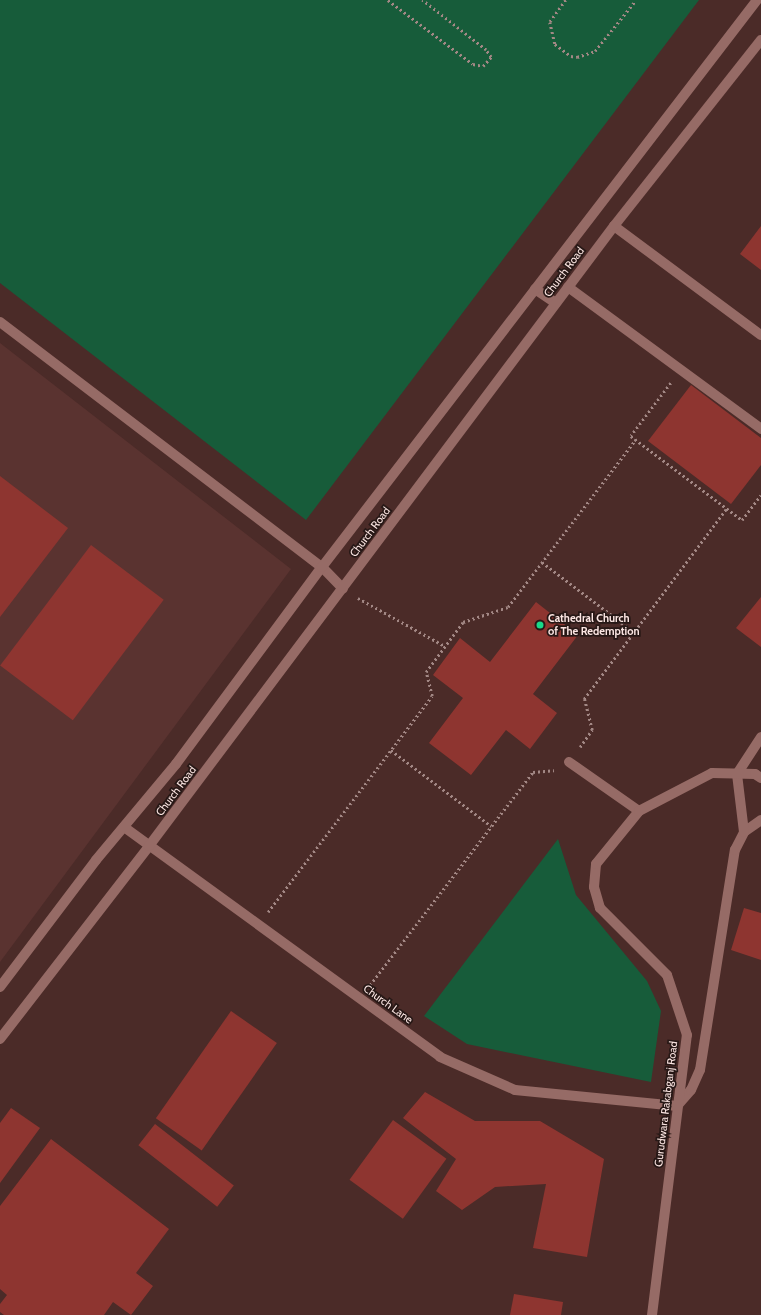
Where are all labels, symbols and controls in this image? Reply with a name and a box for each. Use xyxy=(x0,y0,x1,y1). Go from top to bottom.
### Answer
street label: Church Road xyxy=(541,244,587,300)
street label: Church Road xyxy=(347,504,393,560)
place label: Cathedral Church of The Redemption xyxy=(548,612,639,638)
marker: Cathedral Church of The Redemption xyxy=(535,620,545,630)
street label: Church Road xyxy=(153,763,199,819)
street label: Church Lane xyxy=(361,982,415,1026)
street label: Gurudwara Rakabganj Road xyxy=(652,1040,680,1168)

